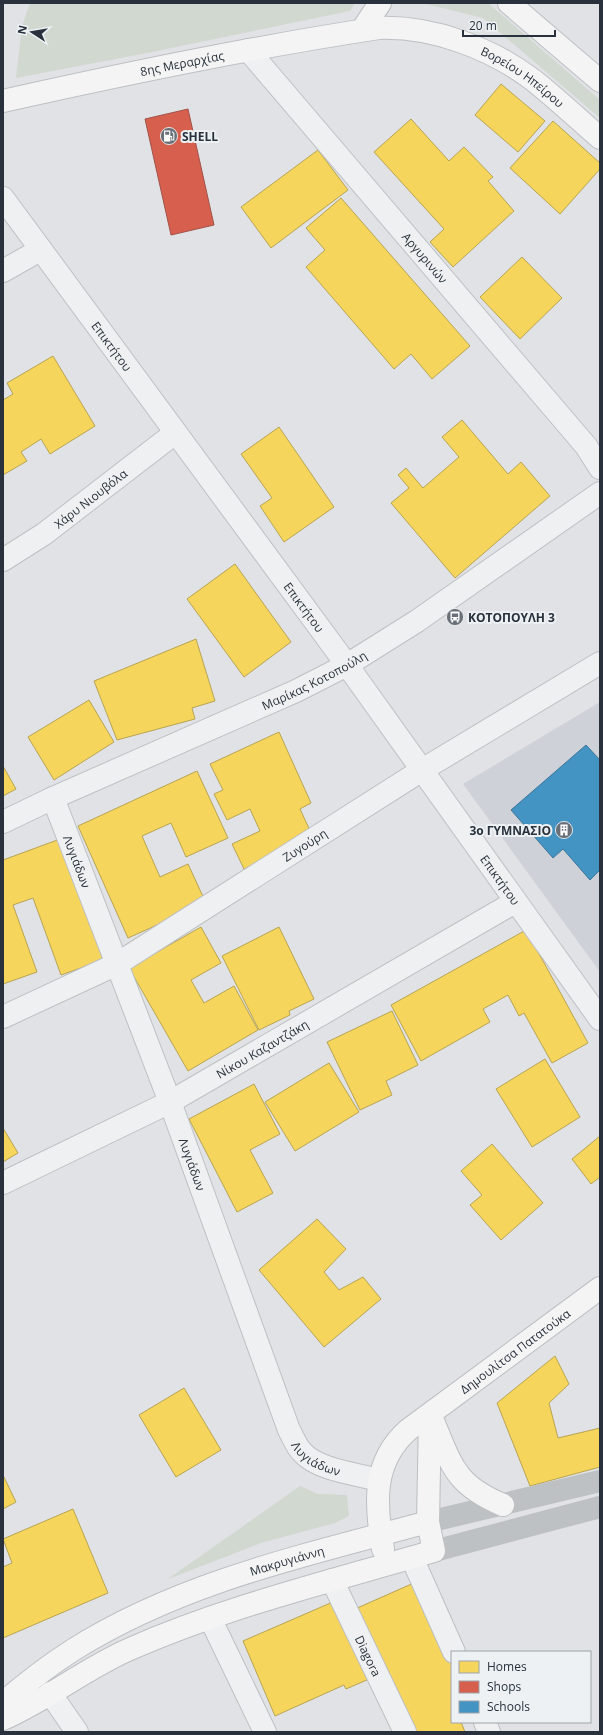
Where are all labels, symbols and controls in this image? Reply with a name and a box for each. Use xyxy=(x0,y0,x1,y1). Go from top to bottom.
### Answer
north arrow xyxy=(12,12,52,52)
scale bar xyxy=(463,12,555,38)
text: 20 m xyxy=(469,17,497,34)
text: N xyxy=(13,24,30,36)
street label: Βορείου Ηπείρου xyxy=(478,42,568,111)
street label: 8ης Μεραρχίας xyxy=(139,46,226,80)
fuel station icon: SHELL xyxy=(159,126,179,146)
place label: SHELL xyxy=(182,128,218,145)
street label: Αργυρινών xyxy=(399,229,452,287)
street label: Επικτήτου xyxy=(88,318,136,375)
street label: Χάρυ Νιουβόλα xyxy=(50,464,131,532)
street label: Επικτήτου xyxy=(280,579,328,635)
bus stop icon: ΚΟΤΟΠΟΥΛΗ 3 xyxy=(445,607,465,627)
place label: ΚΟΤΟΠΟΥΛΗ 3 xyxy=(468,609,555,626)
street label: Μαρίκας Κοτοπούλη xyxy=(259,646,370,714)
building icon: 3ο ΓΥΜΝΑΣΙΟ xyxy=(554,820,574,840)
place label: 3ο ΓΥΜΝΑΣΙΟ xyxy=(469,822,551,839)
street label: Ζυγούρη xyxy=(279,824,330,865)
street label: Λυγιάδων xyxy=(60,833,95,890)
street label: Επικτήτου xyxy=(477,851,524,908)
street label: Νίκου Καζαντζάκη xyxy=(213,1015,311,1082)
street label: Λυγιάδων xyxy=(175,1135,210,1193)
street label: Δημουλίτσα Πατατούκα xyxy=(456,1304,574,1397)
street label: Λυγιάδων xyxy=(288,1438,342,1479)
street label: Μακρυγιάννη xyxy=(247,1542,326,1579)
street label: Diagora xyxy=(351,1632,385,1679)
legend xyxy=(451,1651,591,1723)
text: Homes xyxy=(487,1658,527,1675)
text: Shops xyxy=(487,1678,522,1695)
text: Schools xyxy=(487,1698,530,1715)

